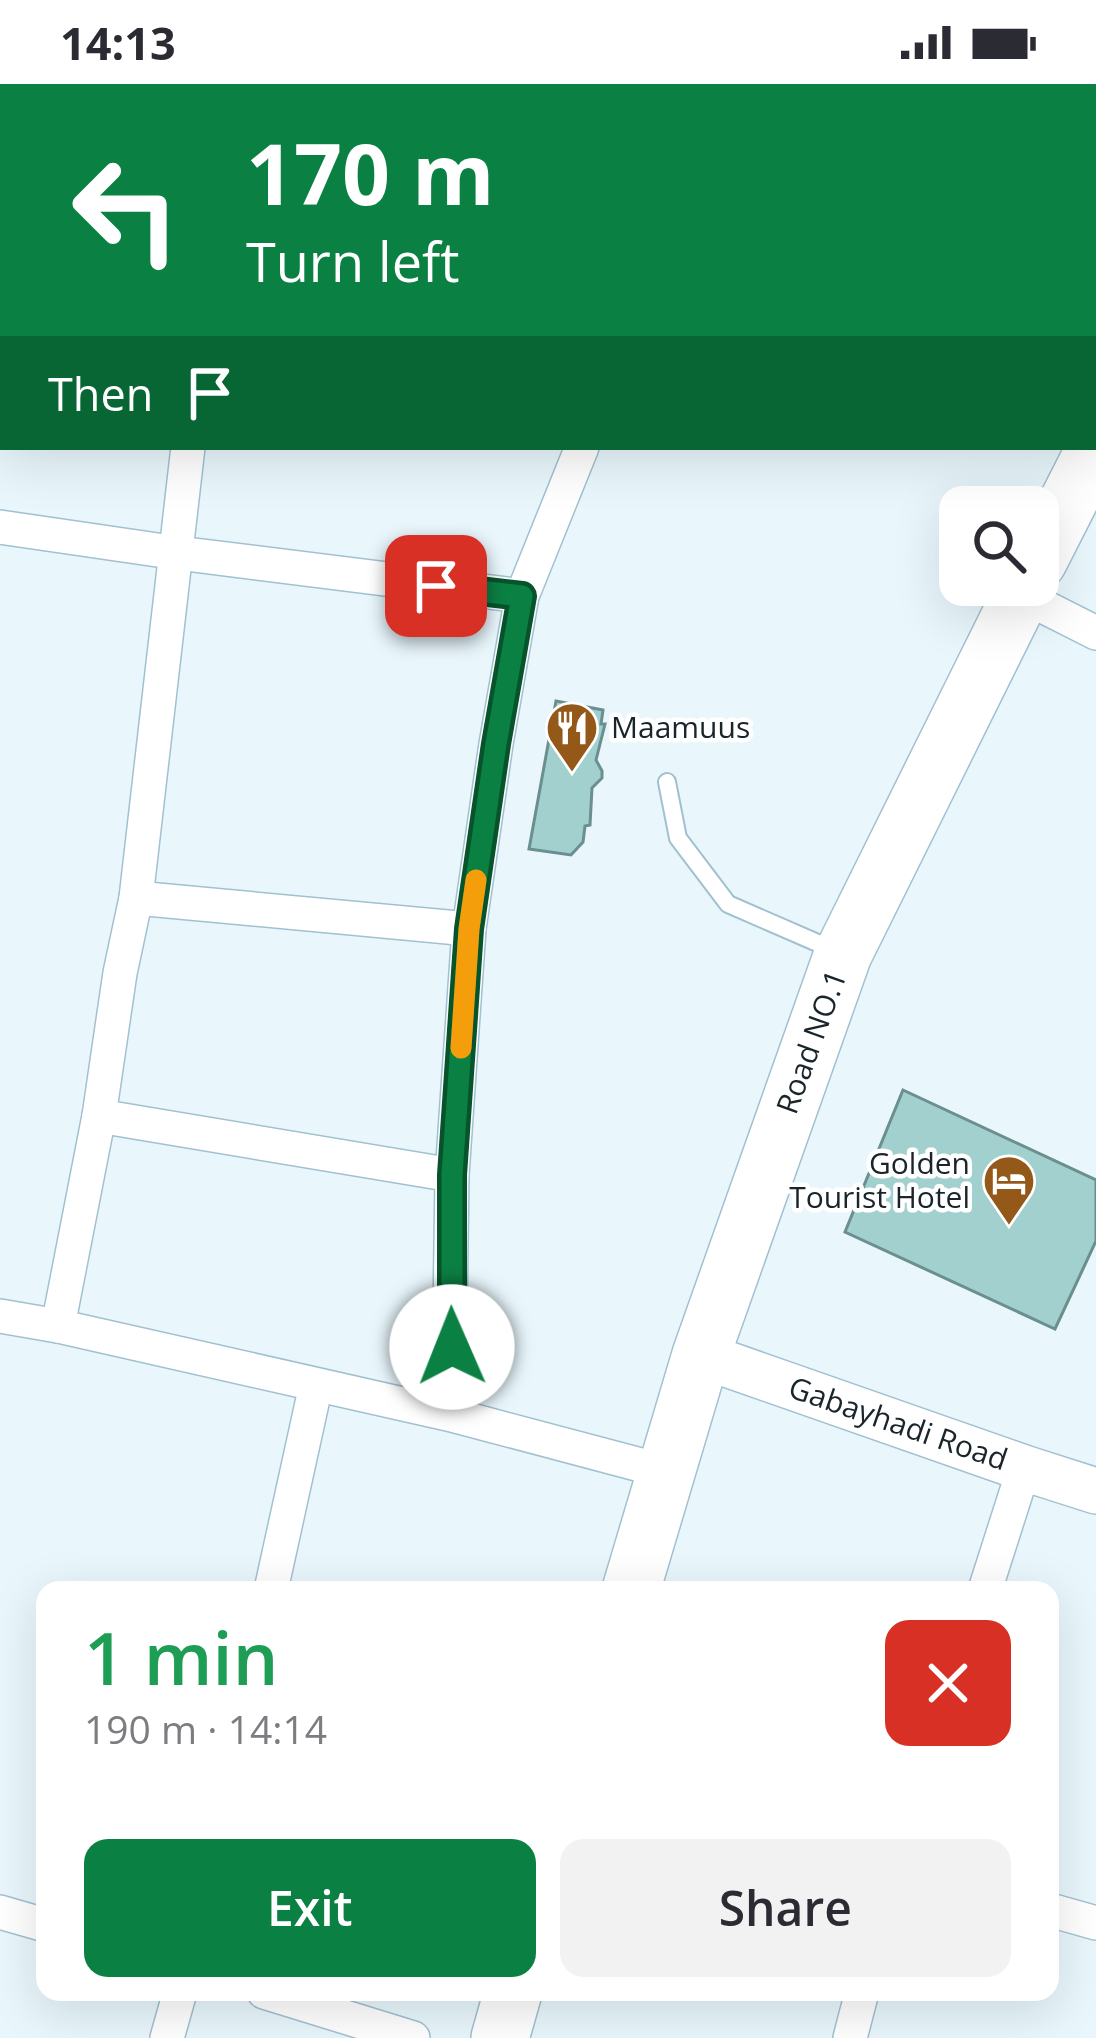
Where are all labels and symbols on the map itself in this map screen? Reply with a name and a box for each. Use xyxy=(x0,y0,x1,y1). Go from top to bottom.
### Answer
pin xyxy=(385,535,487,637)
restaurant icon: Maamuus xyxy=(544,700,600,774)
place label: Maamuus xyxy=(611,706,750,747)
street label: Road NO.1 xyxy=(766,964,856,1119)
place label: Golden Tourist Hotel xyxy=(789,1142,970,1217)
hotel icon: Golden Tourist Hotel xyxy=(981,1153,1037,1227)
position arrow xyxy=(389,1284,515,1410)
street label: Gabayhadi Road xyxy=(784,1366,1013,1479)

